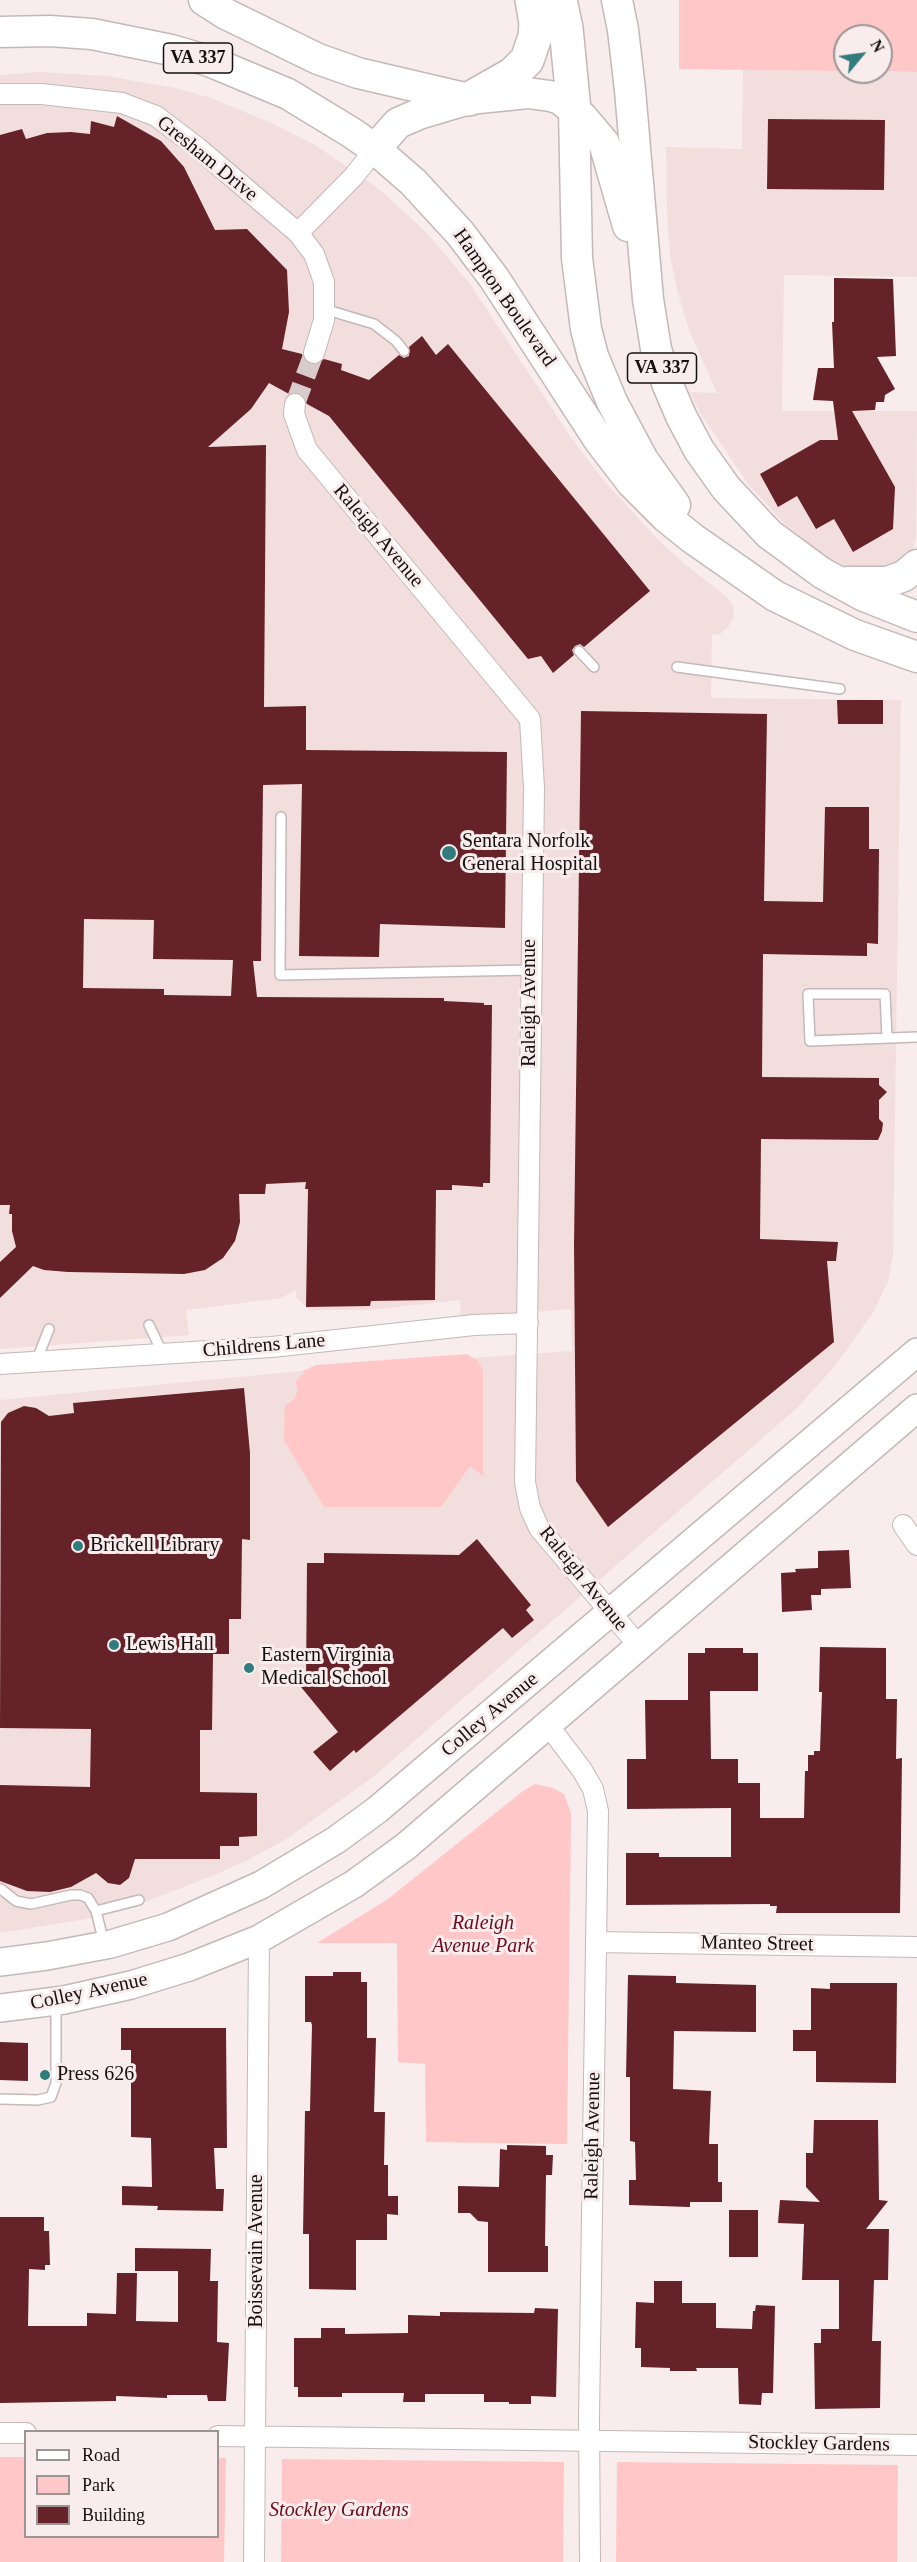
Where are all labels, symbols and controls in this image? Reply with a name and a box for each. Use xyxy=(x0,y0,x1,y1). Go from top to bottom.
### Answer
north arrow xyxy=(833,24,893,84)
text: N xyxy=(867,37,888,55)
road number: VA 337 xyxy=(164,43,232,73)
street label: Gresham Drive xyxy=(152,111,262,207)
street label: Hampton Boulevard xyxy=(447,224,561,372)
road number: VA 337 xyxy=(628,353,696,383)
street label: Raleigh Avenue xyxy=(328,479,428,593)
place label: Sentara Norfolk General Hospital xyxy=(462,830,598,877)
marker: Sentara Norfolk General Hospital xyxy=(440,844,458,862)
street label: Raleigh Avenue xyxy=(518,939,542,1067)
street label: Childrens Lane xyxy=(202,1329,326,1363)
street label: Raleigh Avenue xyxy=(533,1522,633,1636)
place label: Brickell Library xyxy=(90,1534,219,1558)
marker: Brickell Library xyxy=(71,1539,85,1553)
place label: Lewis Hall xyxy=(126,1633,214,1657)
marker: Lewis Hall xyxy=(107,1638,121,1652)
place label: Eastern Virginia Medical School xyxy=(261,1644,391,1691)
marker: Eastern Virginia Medical School xyxy=(242,1661,256,1675)
street label: Colley Avenue xyxy=(437,1668,543,1762)
park label: Raleigh Avenue Park xyxy=(432,1912,534,1959)
street label: Manteo Street xyxy=(700,1931,814,1957)
street label: Colley Avenue xyxy=(28,1968,150,2016)
place label: Press 626 xyxy=(57,2063,134,2087)
marker: Press 626 xyxy=(38,2068,52,2082)
street label: Raleigh Avenue xyxy=(580,2072,606,2200)
street label: Boissevain Avenue xyxy=(245,2174,269,2328)
legend xyxy=(24,2430,219,2538)
street label: Stockley Gardens xyxy=(748,2431,890,2457)
text: Road xyxy=(82,2445,120,2465)
text: Park xyxy=(82,2475,115,2495)
park label: Stockley Gardens xyxy=(269,2499,409,2523)
text: Building xyxy=(82,2505,145,2525)

